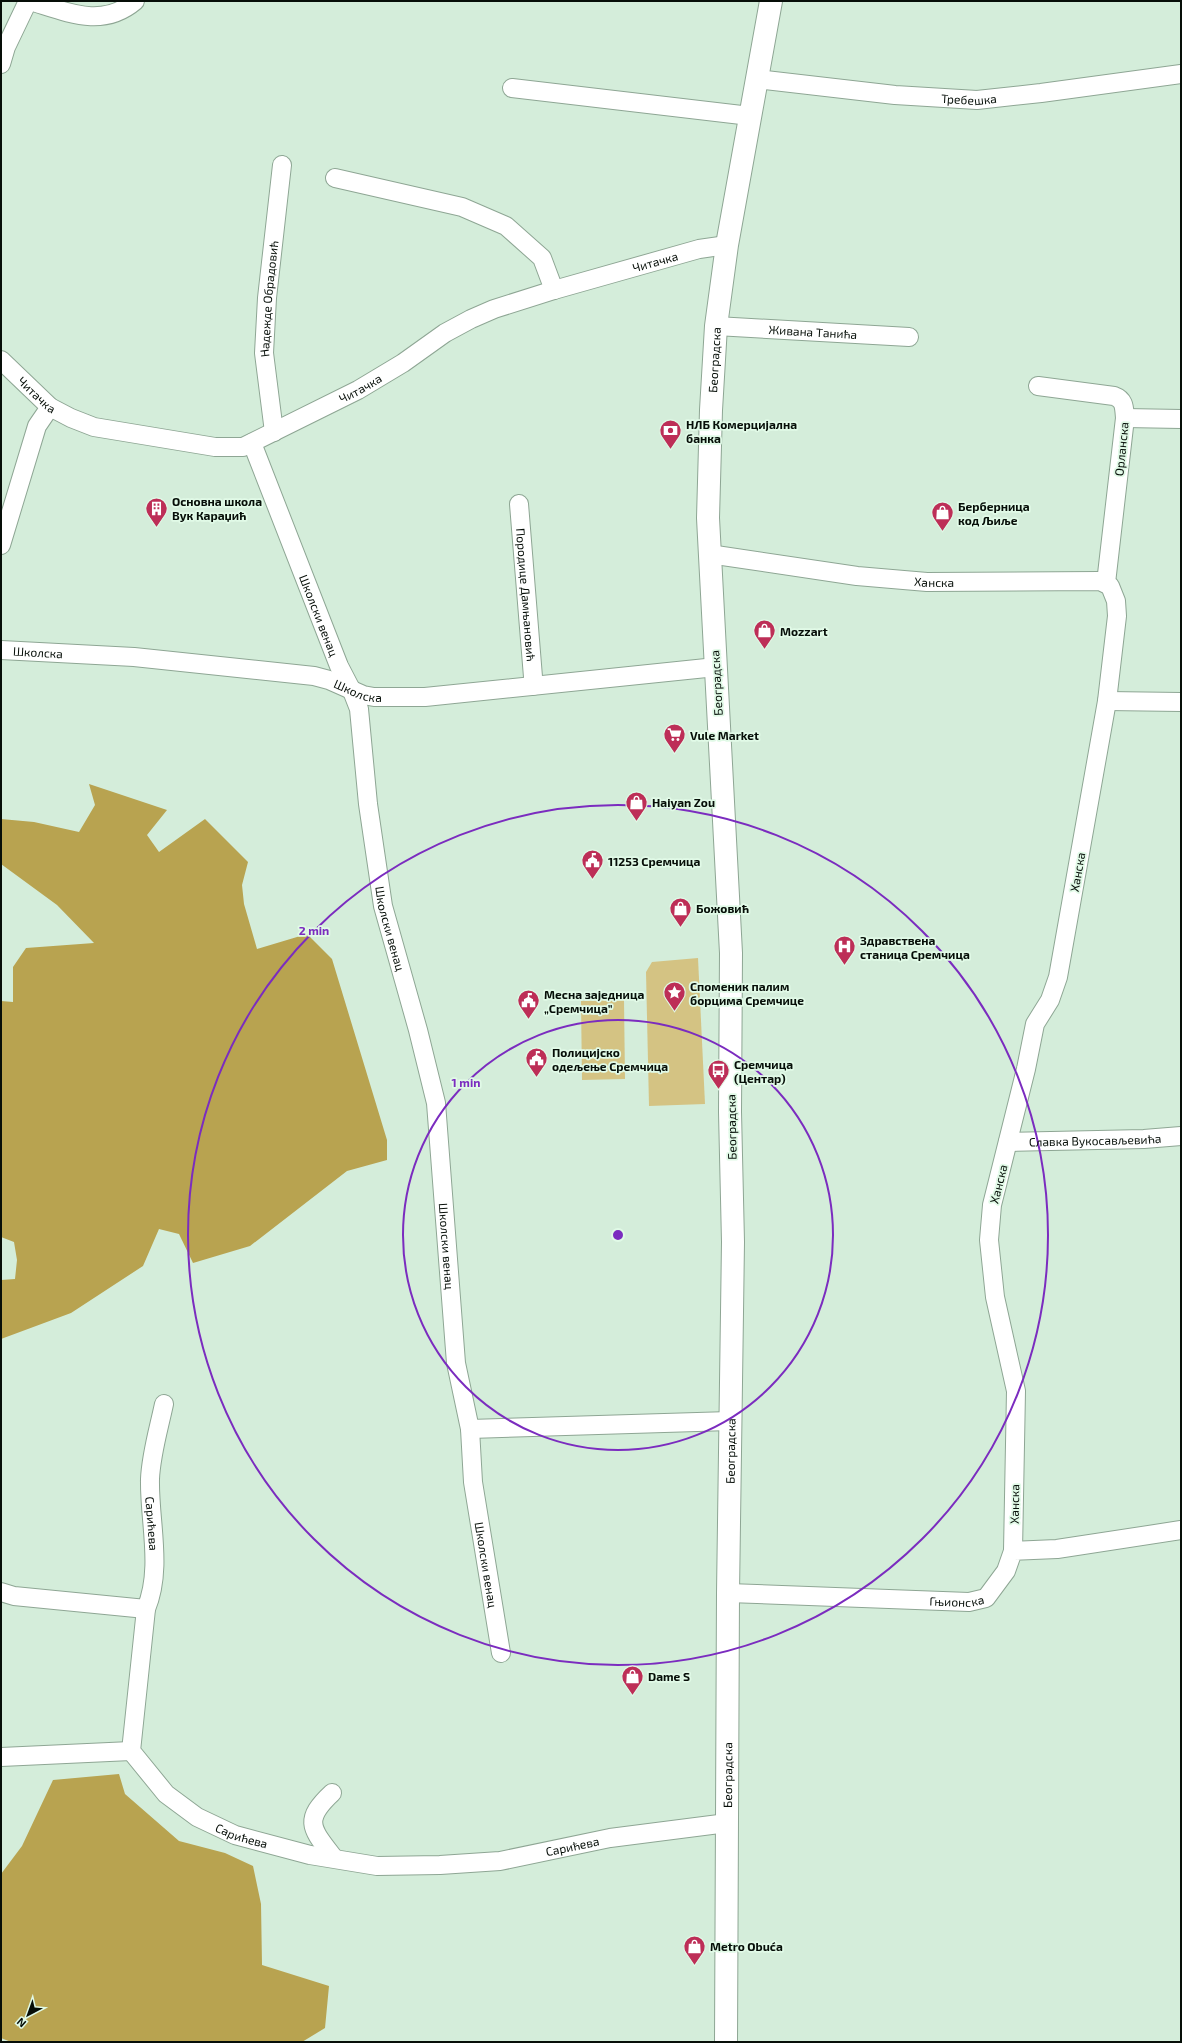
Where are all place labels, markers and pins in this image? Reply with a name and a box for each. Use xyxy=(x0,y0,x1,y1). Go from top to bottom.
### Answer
place label: НЛБ Комерцијална банка xyxy=(686,417,797,445)
bank icon: НЛБ Комерцијална банка xyxy=(658,418,684,451)
place label: Основна школа Вук Караџић xyxy=(172,494,262,522)
building icon: Основна школа Вук Караџић xyxy=(143,495,169,528)
place label: Берберница код Љиље xyxy=(958,499,1030,527)
shop icon: Берберница код Љиље xyxy=(929,500,955,533)
shop icon: Mozzart xyxy=(752,618,778,651)
place label: Mozzart xyxy=(780,624,828,638)
supermarket icon: Vule Market xyxy=(662,722,688,755)
place label: Vule Market xyxy=(690,728,759,742)
shop icon: Haiyan Zou xyxy=(623,789,649,822)
place label: Haiyan Zou xyxy=(652,795,715,810)
public building icon: 11253 Сремчица xyxy=(580,848,606,881)
place label: 11253 Сремчица xyxy=(608,854,701,868)
shop icon: Божовић xyxy=(668,895,694,928)
place label: Божовић xyxy=(696,901,749,915)
place label: Здравствена станица Сремчица xyxy=(860,933,970,961)
hospital icon: Здравствена станица Сремчица xyxy=(832,934,858,967)
place label: Споменик палим борцима Сремчице xyxy=(690,979,804,1007)
place icon: Споменик палим борцима Сремчице xyxy=(662,980,688,1013)
place label: Месна заједница „Сремчица” xyxy=(544,987,644,1015)
public building icon: Месна заједница „Сремчица” xyxy=(515,988,541,1021)
place label: Полицијско одељење Сремчица xyxy=(552,1045,668,1073)
public building icon: Полицијско одељење Сремчица xyxy=(524,1046,550,1079)
place label: Сремчица (Центар) xyxy=(734,1057,793,1085)
bus stop icon: Сремчица (Центар) xyxy=(705,1058,731,1091)
centre of rings xyxy=(611,1228,625,1242)
shop icon: Dame S xyxy=(619,1663,645,1696)
place label: Dame S xyxy=(648,1669,690,1683)
shop icon: Metro Obuća xyxy=(682,1933,708,1966)
place label: Metro Obuća xyxy=(710,1939,783,1953)

